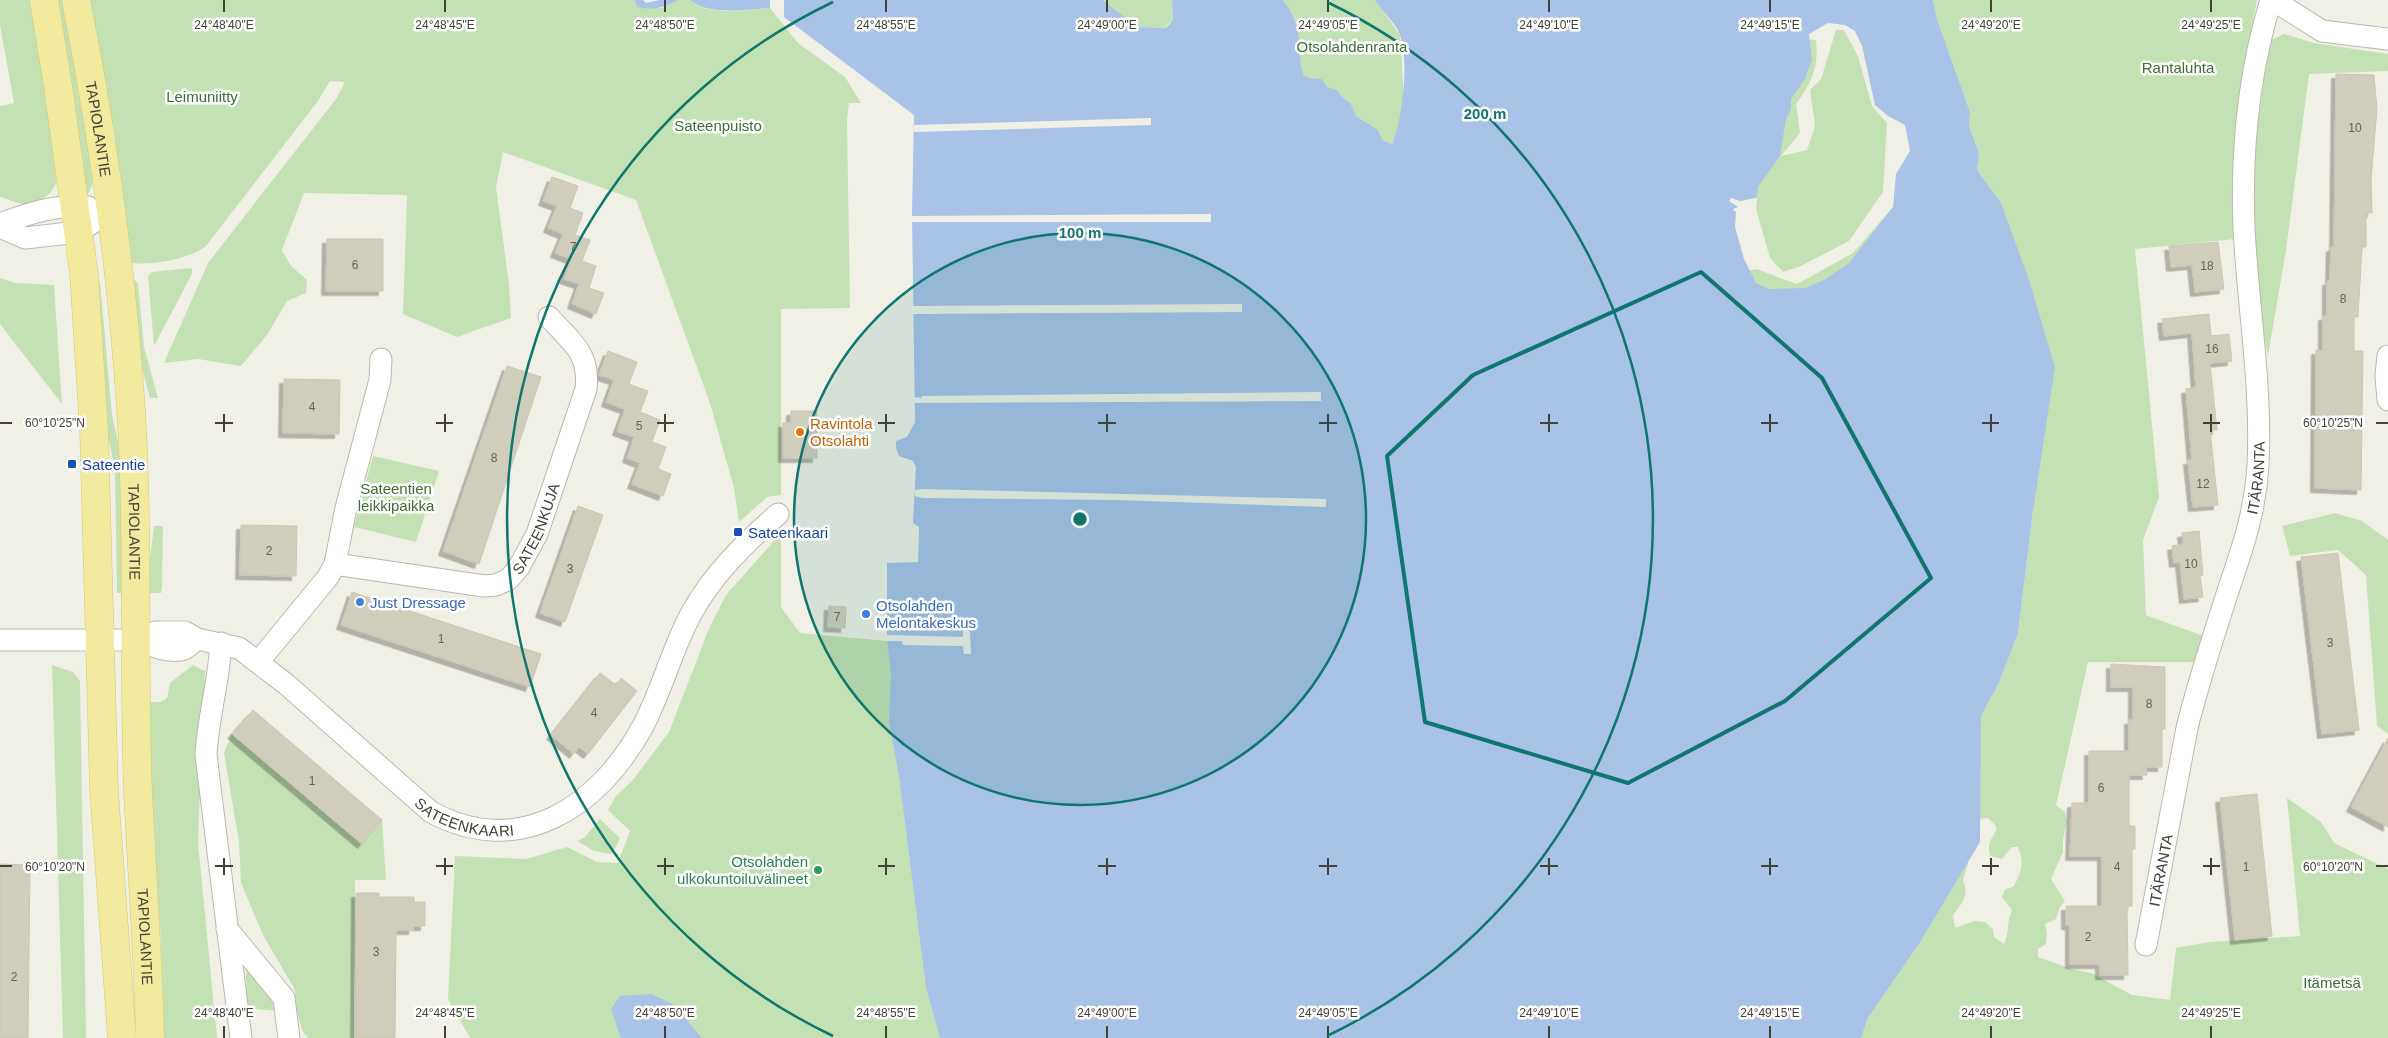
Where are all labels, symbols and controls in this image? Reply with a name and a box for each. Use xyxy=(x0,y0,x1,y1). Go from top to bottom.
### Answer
text: 24°48'40"E xyxy=(194,18,254,32)
text: 24°48'45"E xyxy=(415,18,475,32)
text: 24°48'50"E xyxy=(635,18,695,32)
text: 24°48'55"E xyxy=(856,18,916,32)
text: 24°49'00"E xyxy=(1077,18,1137,32)
text: 24°49'05"E xyxy=(1298,18,1358,32)
text: 24°49'10"E xyxy=(1519,18,1579,32)
text: 24°49'15"E xyxy=(1740,18,1800,32)
text: 24°49'20"E xyxy=(1961,18,2021,32)
text: 24°49'25"E xyxy=(2181,18,2241,32)
park label: Otsolahdenranta xyxy=(1297,38,1408,55)
park label: Rantaluhta xyxy=(2142,59,2215,76)
street label: TAPIOLANTIE xyxy=(83,80,115,178)
park label: Leimuniitty xyxy=(166,88,238,105)
text: 200 m xyxy=(1464,105,1506,122)
park label: Sateenpuisto xyxy=(674,117,762,134)
house number: 10 xyxy=(2348,121,2362,135)
text: 100 m xyxy=(1059,224,1101,241)
house number: 7 xyxy=(570,240,577,254)
house number: 6 xyxy=(352,258,359,272)
house number: 18 xyxy=(2200,259,2214,273)
house number: 8 xyxy=(2340,292,2347,306)
house number: 16 xyxy=(2205,342,2219,356)
house number: 4 xyxy=(309,400,316,414)
place label: Ravintola Otsolahti xyxy=(810,415,873,449)
text: 60°10'25"N xyxy=(25,416,85,430)
text: 60°10'25"N xyxy=(2303,416,2363,430)
house number: 5 xyxy=(636,419,643,433)
marker: Ravintola Otsolahti xyxy=(794,426,806,438)
street label: ITÄRANTA xyxy=(2243,441,2267,516)
house number: 8 xyxy=(491,451,498,465)
place label: Sateentie xyxy=(82,456,145,473)
marker: Sateentie xyxy=(66,458,78,470)
house number: 12 xyxy=(2196,477,2210,491)
park label: Sateentien leikkipaikka xyxy=(358,480,435,514)
street label: SATEENKUJA xyxy=(508,481,562,577)
street label: TAPIOLANTIE xyxy=(126,483,144,580)
centre of rings xyxy=(1071,510,1089,528)
place label: Sateenkaari xyxy=(748,524,828,541)
marker: Sateenkaari xyxy=(732,526,744,538)
house number: 2 xyxy=(266,544,273,558)
house number: 10 xyxy=(2184,557,2198,571)
house number: 3 xyxy=(567,562,574,576)
place label: Just Dressage xyxy=(370,594,466,611)
marker: Just Dressage xyxy=(354,596,366,608)
place label: Otsolahden Melontakeskus xyxy=(876,597,976,631)
marker: Otsolahden Melontakeskus xyxy=(860,608,872,620)
house number: 7 xyxy=(834,610,841,624)
house number: 1 xyxy=(438,632,445,646)
house number: 3 xyxy=(2327,636,2334,650)
house number: 8 xyxy=(2146,697,2153,711)
house number: 4 xyxy=(591,706,598,720)
house number: 1 xyxy=(309,774,316,788)
house number: 6 xyxy=(2098,781,2105,795)
street label: SATEENKAARI xyxy=(412,794,515,839)
street label: ITÄRANTA xyxy=(2145,833,2175,908)
place label: Otsolahden ulkokuntoiluvälineet xyxy=(677,853,809,887)
text: 60°10'20"N xyxy=(25,860,85,874)
house number: 4 xyxy=(2114,860,2121,874)
house number: 1 xyxy=(2243,860,2250,874)
text: 60°10'20"N xyxy=(2303,860,2363,874)
marker: Otsolahden ulkokuntoiluvälineet xyxy=(812,864,824,876)
street label: TAPIOLANTIE xyxy=(135,888,157,985)
house number: 2 xyxy=(2085,930,2092,944)
house number: 3 xyxy=(373,945,380,959)
house number: 2 xyxy=(11,970,18,984)
park label: Itämetsä xyxy=(2303,974,2361,991)
text: 24°48'40"E xyxy=(194,1006,254,1020)
text: 24°48'45"E xyxy=(415,1006,475,1020)
text: 24°48'50"E xyxy=(635,1006,695,1020)
text: 24°48'55"E xyxy=(856,1006,916,1020)
text: 24°49'00"E xyxy=(1077,1006,1137,1020)
text: 24°49'05"E xyxy=(1298,1006,1358,1020)
text: 24°49'10"E xyxy=(1519,1006,1579,1020)
text: 24°49'15"E xyxy=(1740,1006,1800,1020)
text: 24°49'20"E xyxy=(1961,1006,2021,1020)
text: 24°49'25"E xyxy=(2181,1006,2241,1020)

